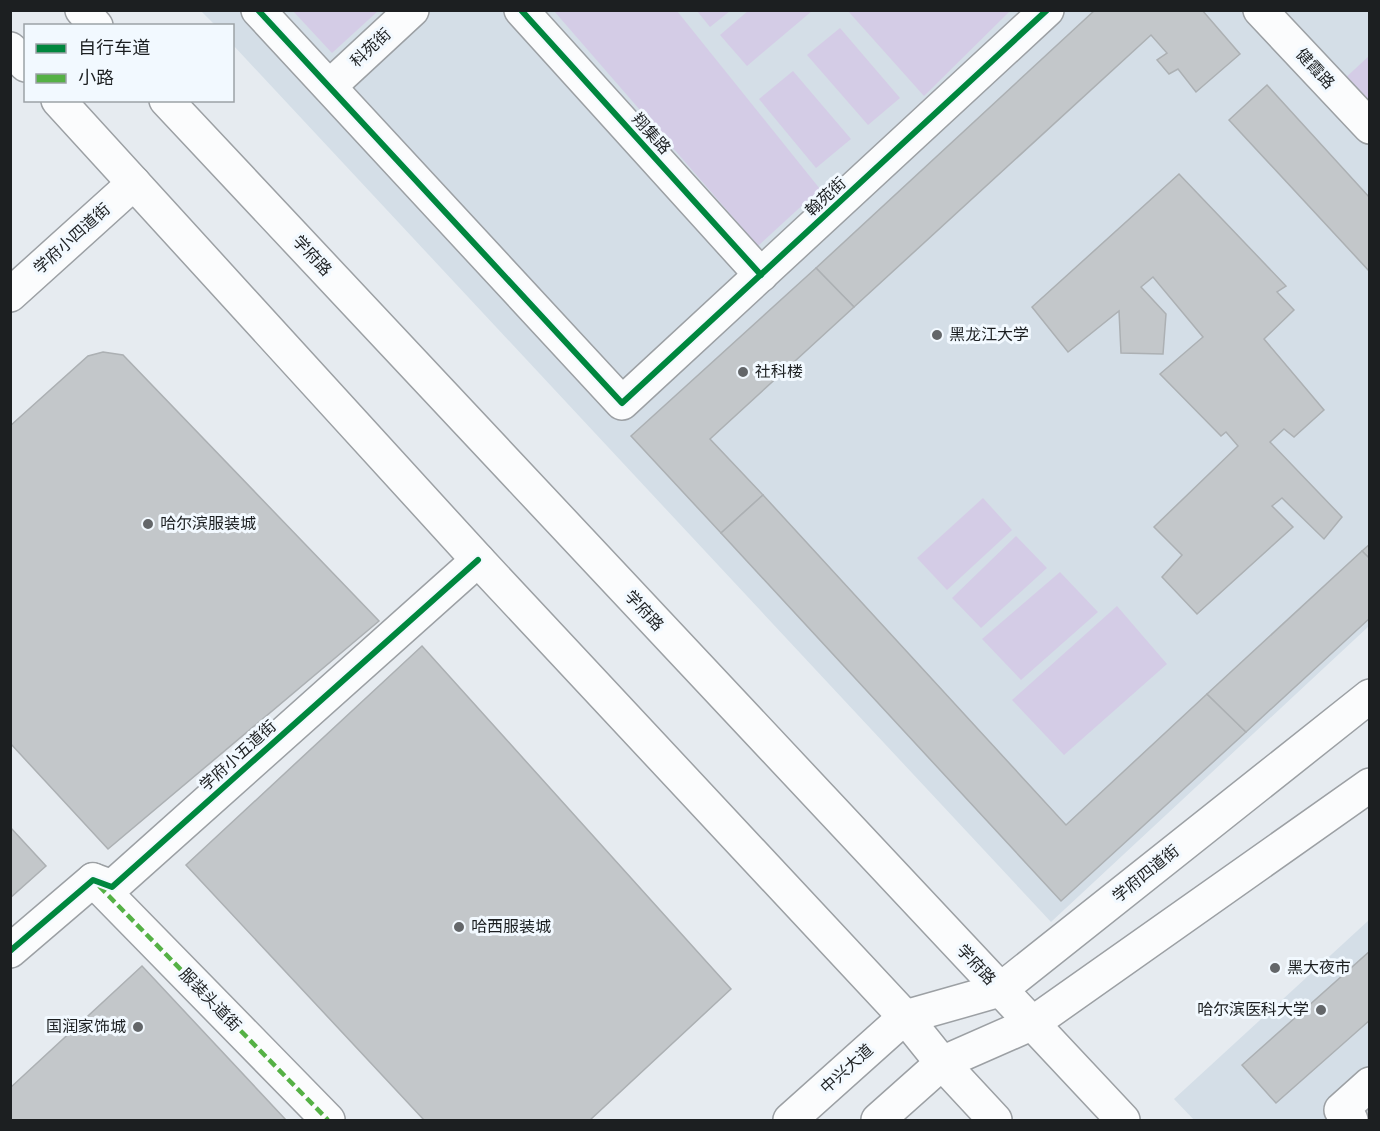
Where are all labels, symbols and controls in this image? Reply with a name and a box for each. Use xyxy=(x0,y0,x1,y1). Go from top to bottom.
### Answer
legend xyxy=(24,24,234,102)
street label: 科苑街 xyxy=(346,24,396,72)
text: 自行车道 xyxy=(78,36,150,60)
street label: 健霞路 xyxy=(1291,44,1339,94)
text: 小路 xyxy=(78,66,114,90)
street label: 翔集路 xyxy=(627,109,675,159)
street label: 翰苑街 xyxy=(801,173,851,221)
street label: 学府小四道街 xyxy=(29,199,115,279)
street label: 学府路 xyxy=(288,231,336,281)
place label: 黑龙江大学 xyxy=(949,324,1029,346)
marker: 黑龙江大学 xyxy=(930,328,944,342)
place label: 社科楼 xyxy=(755,361,803,383)
marker: 社科楼 xyxy=(736,365,750,379)
place label: 哈尔滨服装城 xyxy=(160,513,256,535)
marker: 哈尔滨服装城 xyxy=(141,517,155,531)
street label: 学府路 xyxy=(620,586,668,636)
street label: 学府小五道街 xyxy=(195,716,281,796)
street label: 学府四道街 xyxy=(1108,840,1184,908)
place label: 哈西服装城 xyxy=(471,916,551,938)
marker: 哈西服装城 xyxy=(452,920,466,934)
street label: 学府路 xyxy=(952,940,1000,990)
place label: 黑大夜市 xyxy=(1287,957,1351,979)
marker: 黑大夜市 xyxy=(1268,961,1282,975)
street label: 服装头道街 xyxy=(174,964,246,1036)
place label: 哈尔滨医科大学 xyxy=(1197,999,1309,1021)
marker: 哈尔滨医科大学 xyxy=(1314,1003,1328,1017)
place label: 国润家饰城 xyxy=(46,1016,126,1038)
marker: 国润家饰城 xyxy=(131,1020,145,1034)
street label: 中兴大道 xyxy=(816,1039,878,1099)

